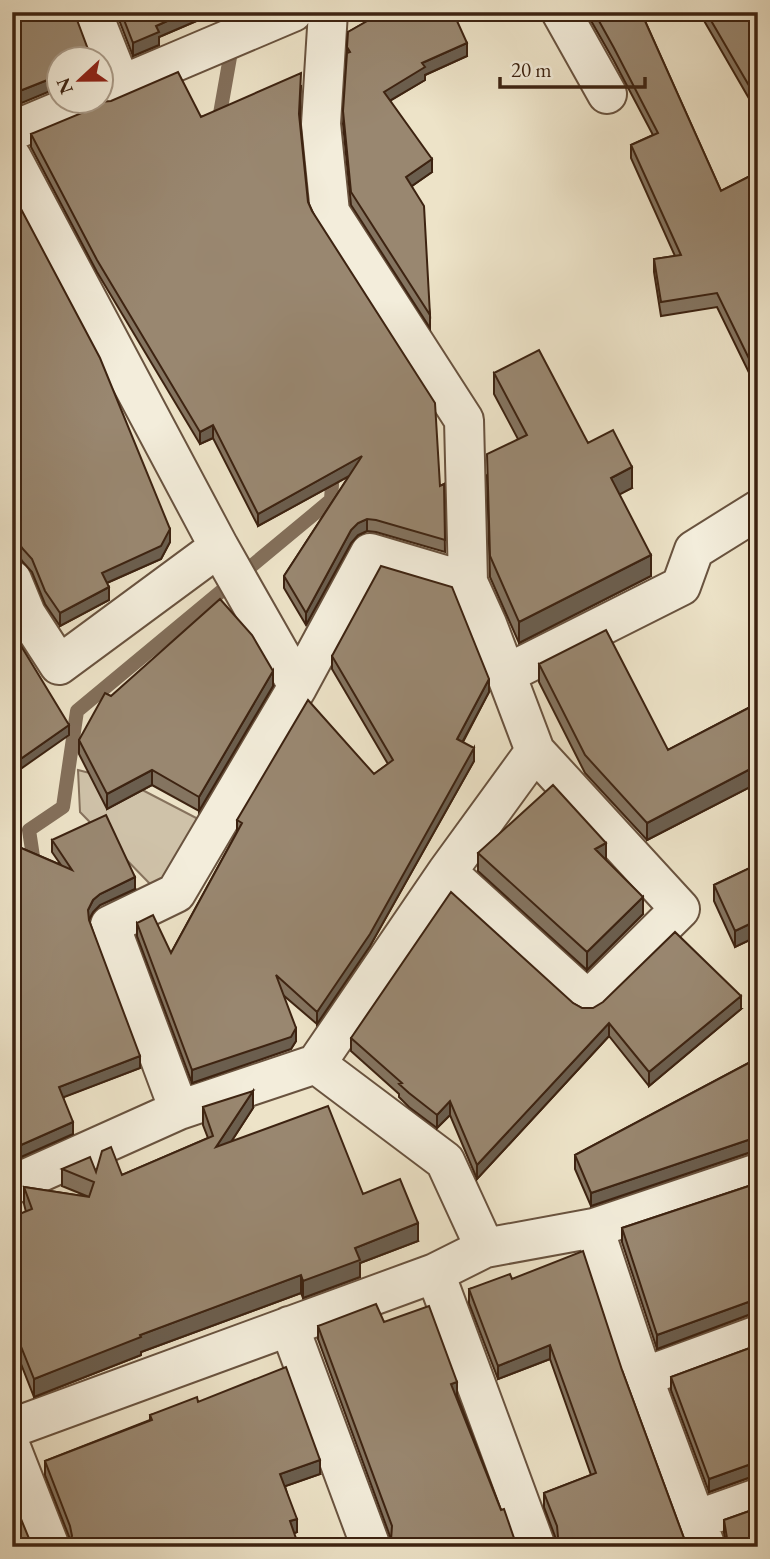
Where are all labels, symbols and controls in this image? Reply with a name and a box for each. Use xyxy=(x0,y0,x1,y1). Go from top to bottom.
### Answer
north arrow xyxy=(46,46,116,116)
scale bar xyxy=(500,46,646,90)
text: 20 m xyxy=(511,56,552,83)
text: N xyxy=(50,74,79,98)

